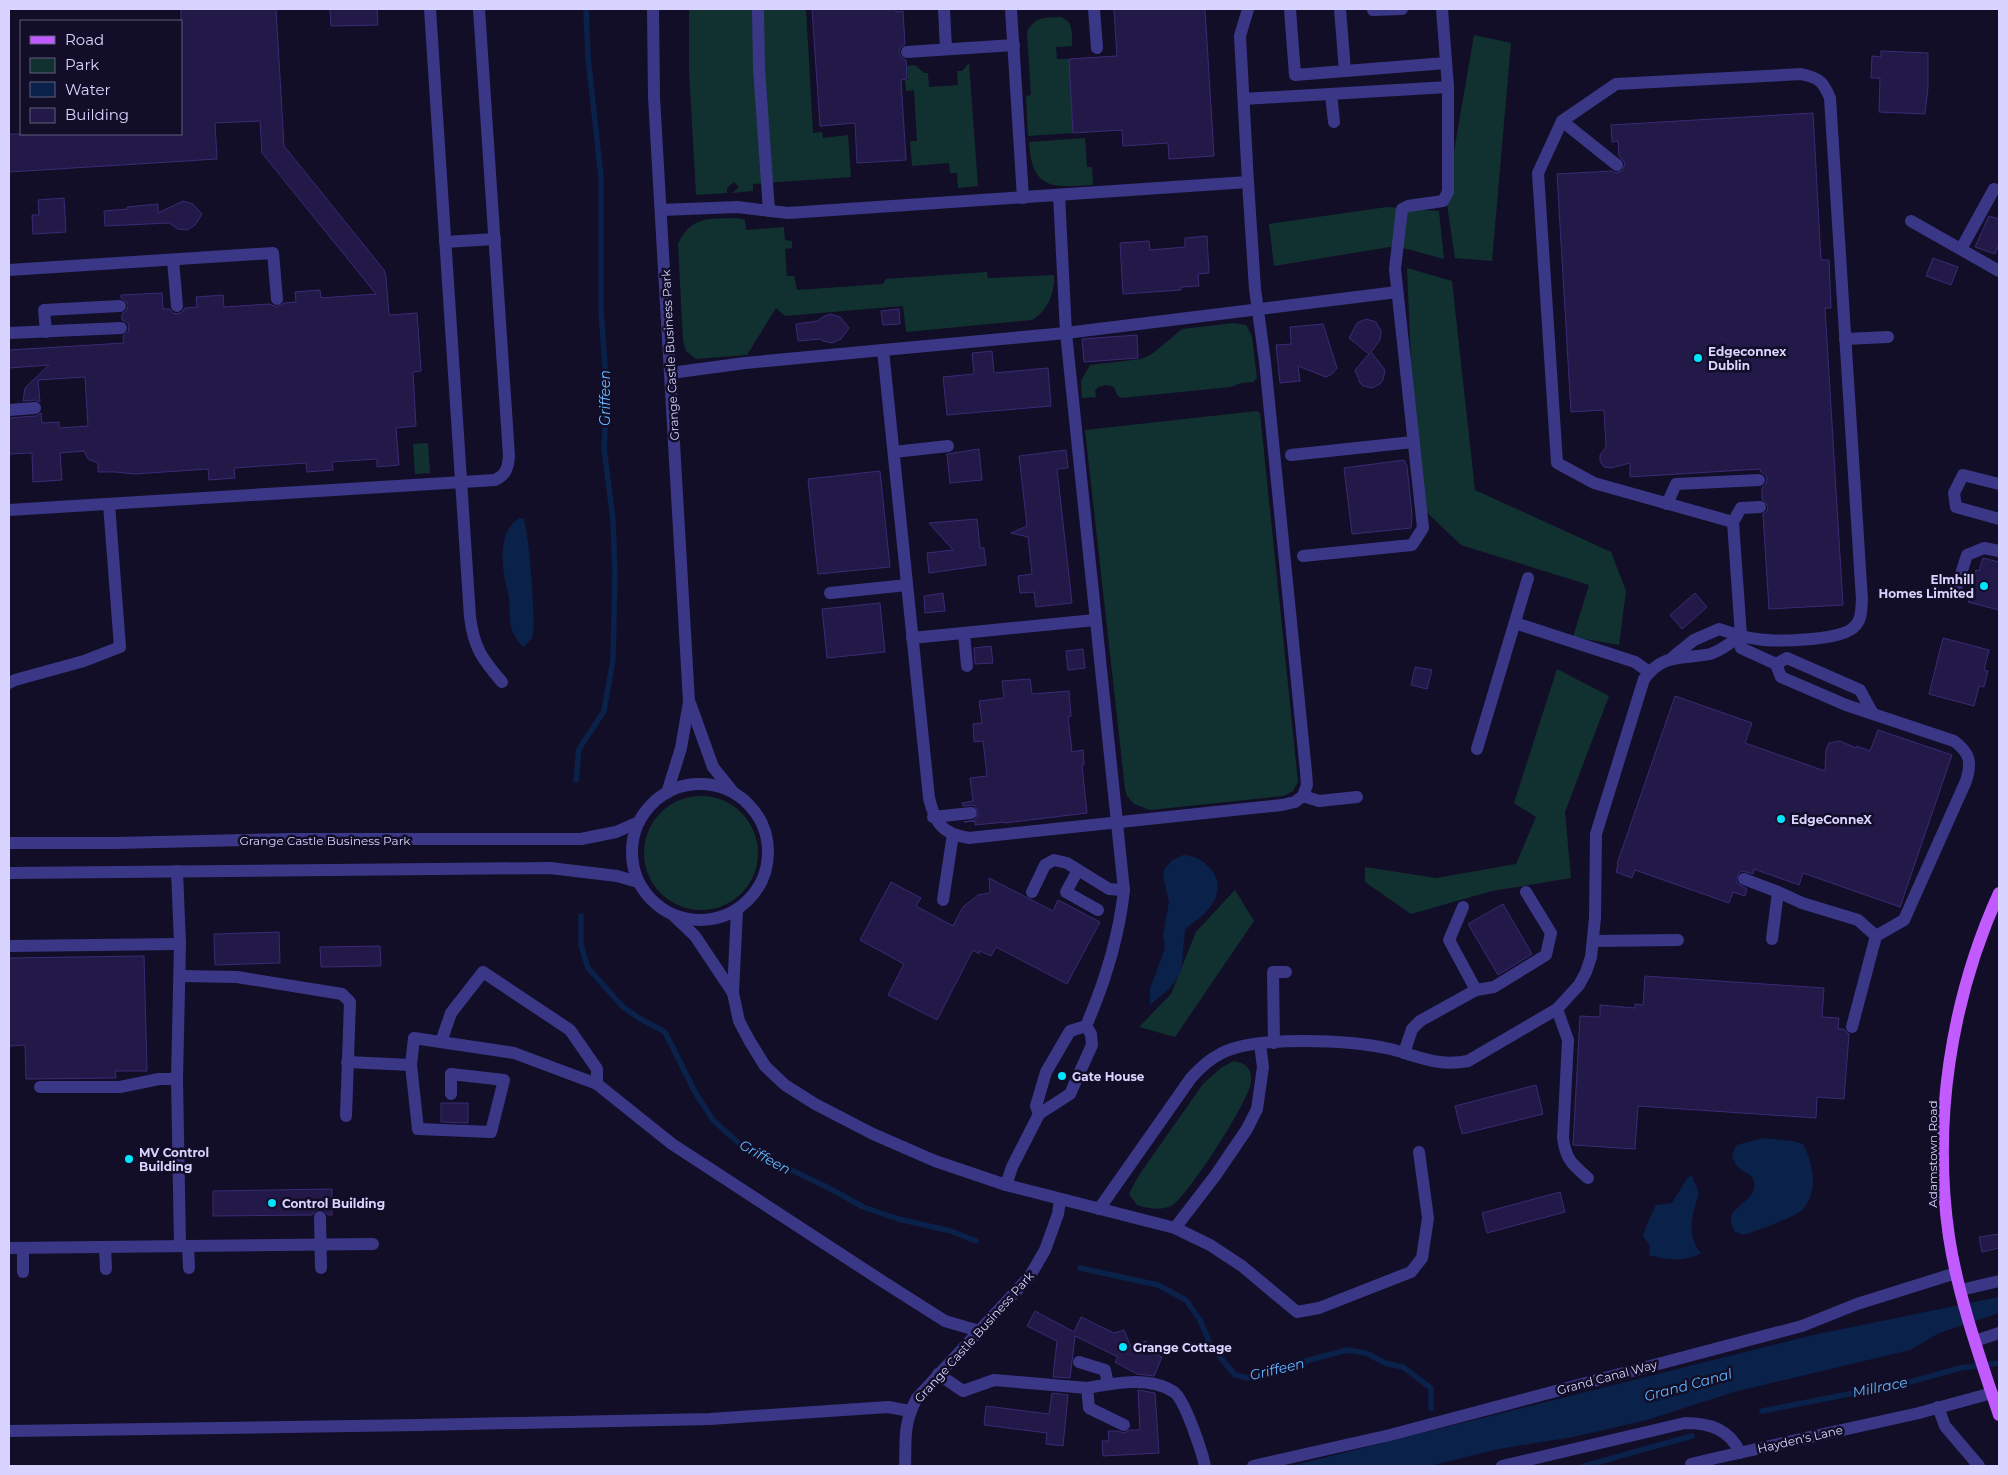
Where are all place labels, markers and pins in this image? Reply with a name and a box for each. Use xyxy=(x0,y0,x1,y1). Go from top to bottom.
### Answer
place label: Edgeconnex Dublin xyxy=(1708,344,1787,373)
marker: Edgeconnex Dublin xyxy=(1692,352,1704,364)
place label: Elmhill Homes Limited xyxy=(1879,572,1974,601)
marker: Elmhill Homes Limited xyxy=(1978,580,1990,592)
place label: EdgeConneX xyxy=(1791,812,1872,827)
marker: EdgeConneX xyxy=(1775,813,1787,825)
place label: Gate House xyxy=(1072,1069,1145,1084)
marker: Gate House xyxy=(1056,1070,1068,1082)
place label: MV Control Building xyxy=(139,1145,209,1174)
marker: MV Control Building xyxy=(123,1153,135,1165)
place label: Control Building xyxy=(282,1196,385,1211)
marker: Control Building xyxy=(266,1197,278,1209)
place label: Grange Cottage xyxy=(1133,1340,1232,1355)
marker: Grange Cottage xyxy=(1117,1341,1129,1353)

